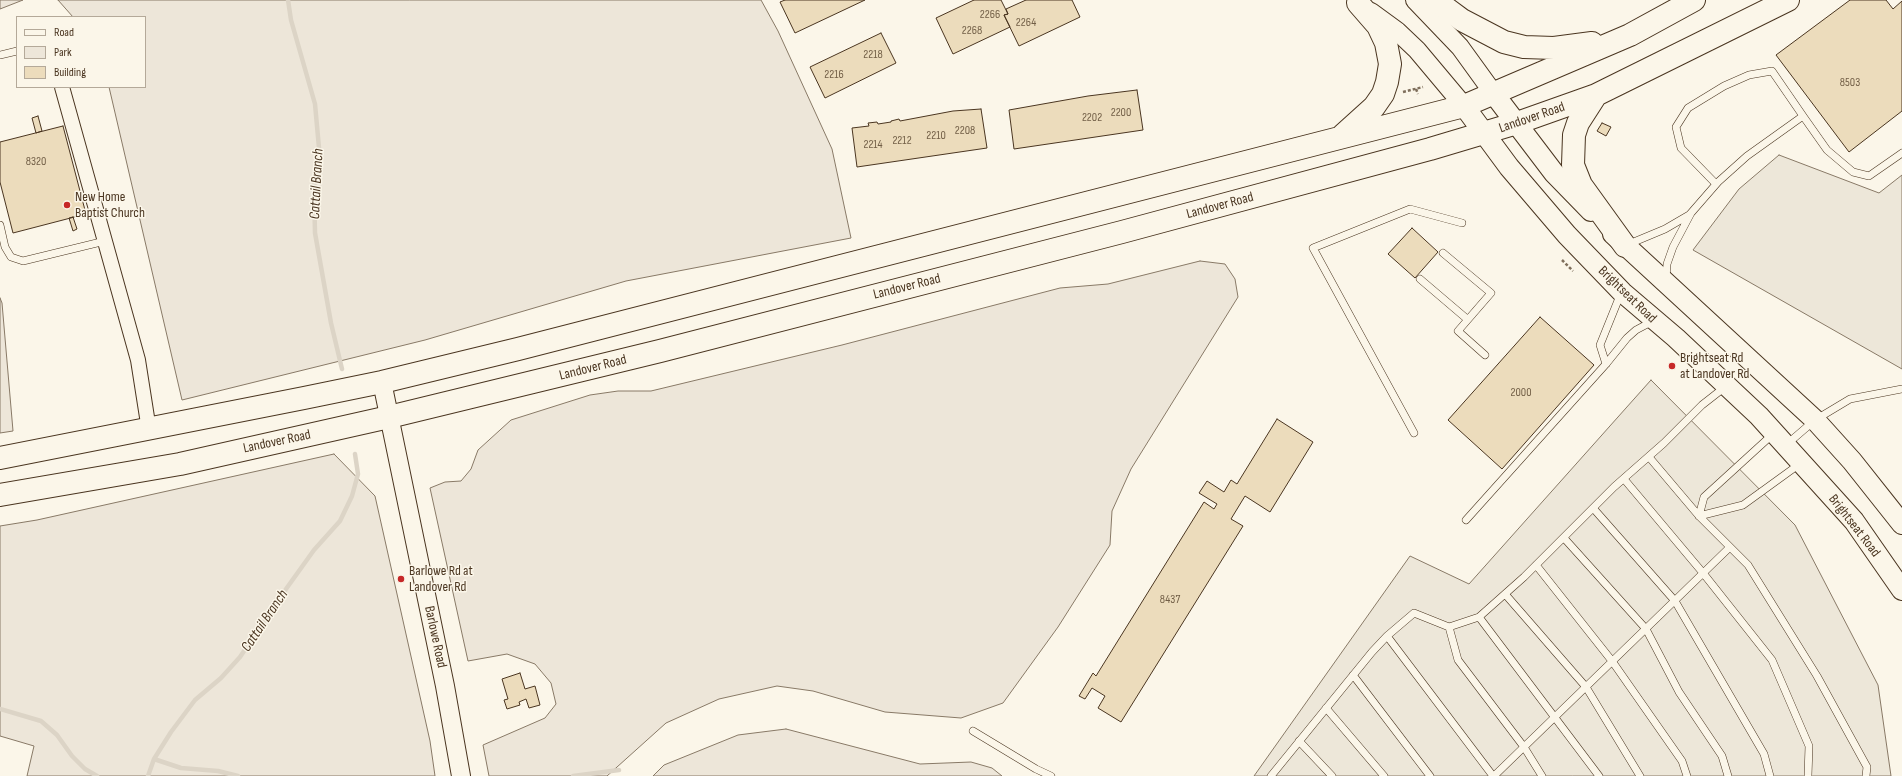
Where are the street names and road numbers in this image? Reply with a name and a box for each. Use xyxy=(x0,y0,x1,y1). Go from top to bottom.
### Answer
street label: Landover Road xyxy=(1497,99,1567,137)
street label: Landover Road xyxy=(1185,189,1255,223)
street label: Brightseat Road xyxy=(1594,263,1660,327)
street label: Landover Road xyxy=(872,271,942,303)
street label: Landover Road xyxy=(558,352,628,384)
street label: Landover Road xyxy=(242,427,312,457)
street label: Brightseat Road xyxy=(1824,491,1884,561)
street label: Barlowe Road xyxy=(420,604,450,670)

